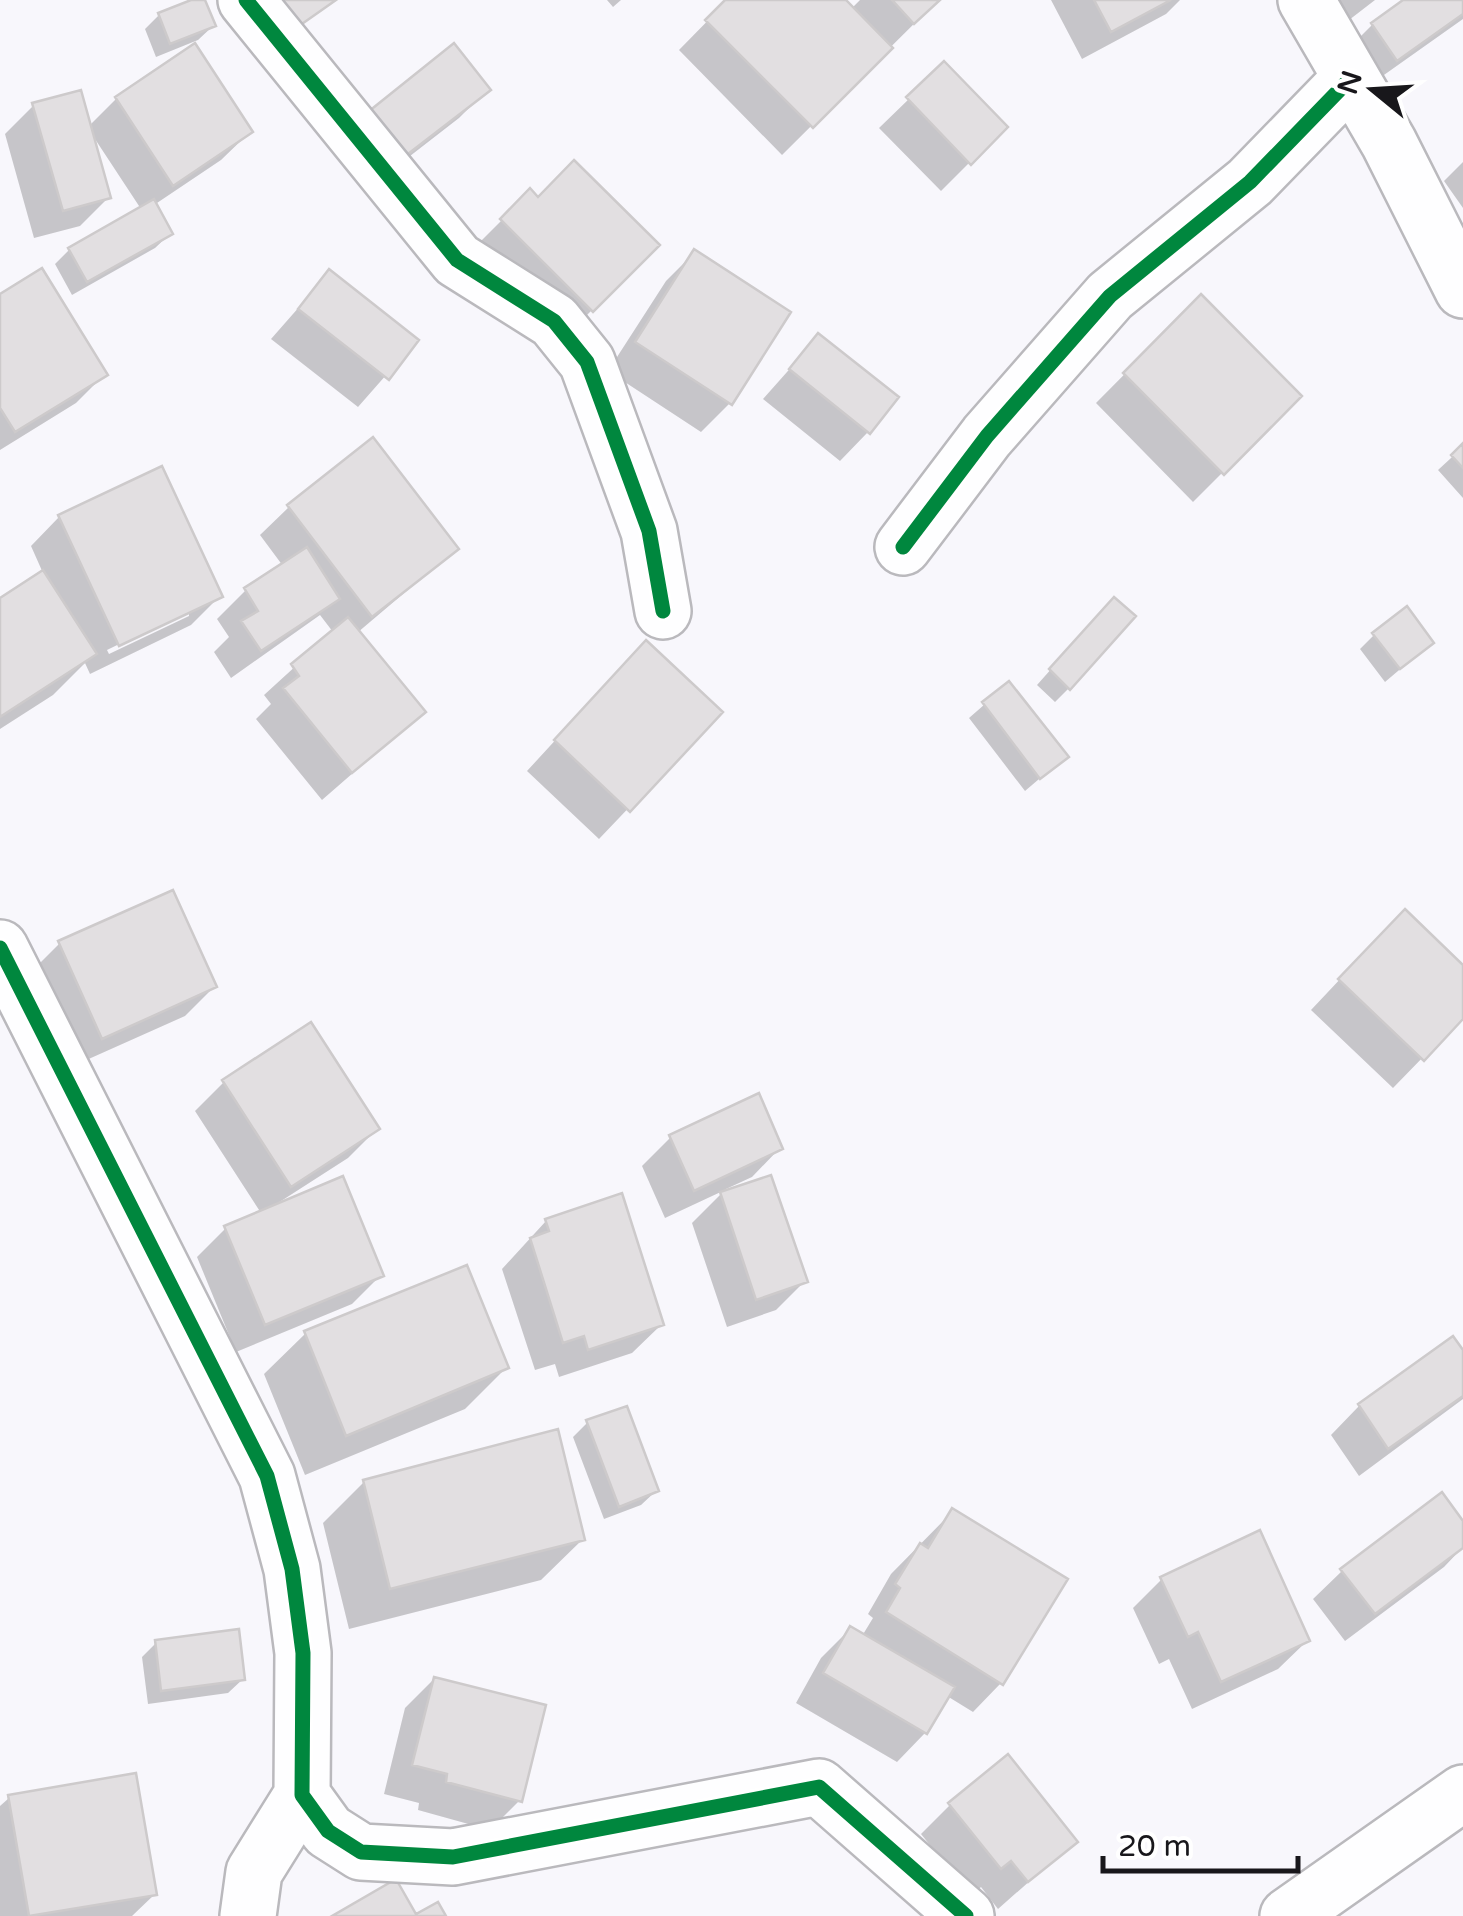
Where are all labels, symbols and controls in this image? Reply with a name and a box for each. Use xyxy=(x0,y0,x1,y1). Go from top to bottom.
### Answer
north arrow xyxy=(1323,40,1423,140)
text: N xyxy=(1331,67,1370,99)
scale bar xyxy=(1103,1811,1298,1873)
text: 20 m xyxy=(1118,1828,1191,1865)

